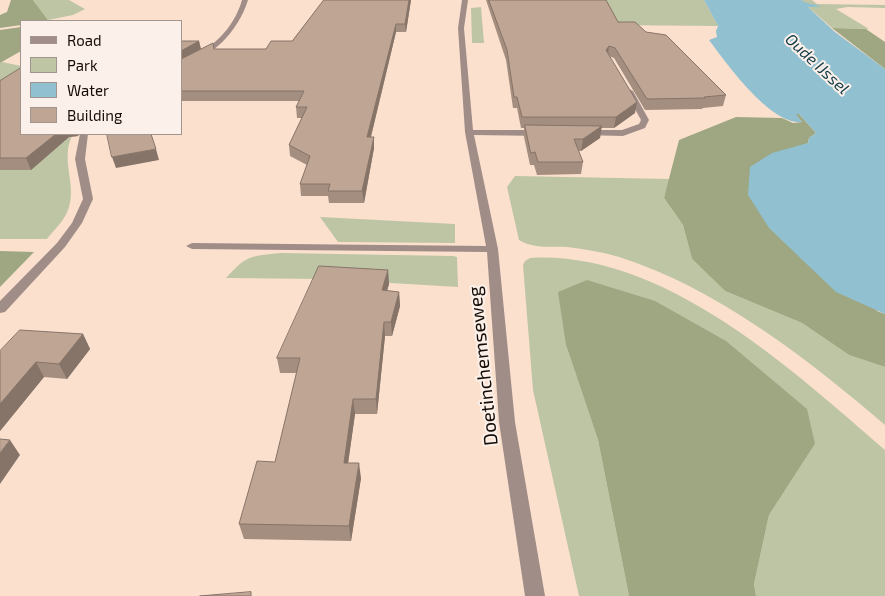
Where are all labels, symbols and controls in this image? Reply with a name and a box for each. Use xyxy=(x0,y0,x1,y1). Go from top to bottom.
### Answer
legend xyxy=(20,20,182,135)
water label: Oude IJssel xyxy=(781,30,853,98)
text: Road xyxy=(67,31,102,49)
text: Park xyxy=(67,56,98,74)
text: Water xyxy=(67,81,109,99)
text: Building xyxy=(67,106,122,124)
street label: Doetinchemseweg xyxy=(463,285,503,447)

